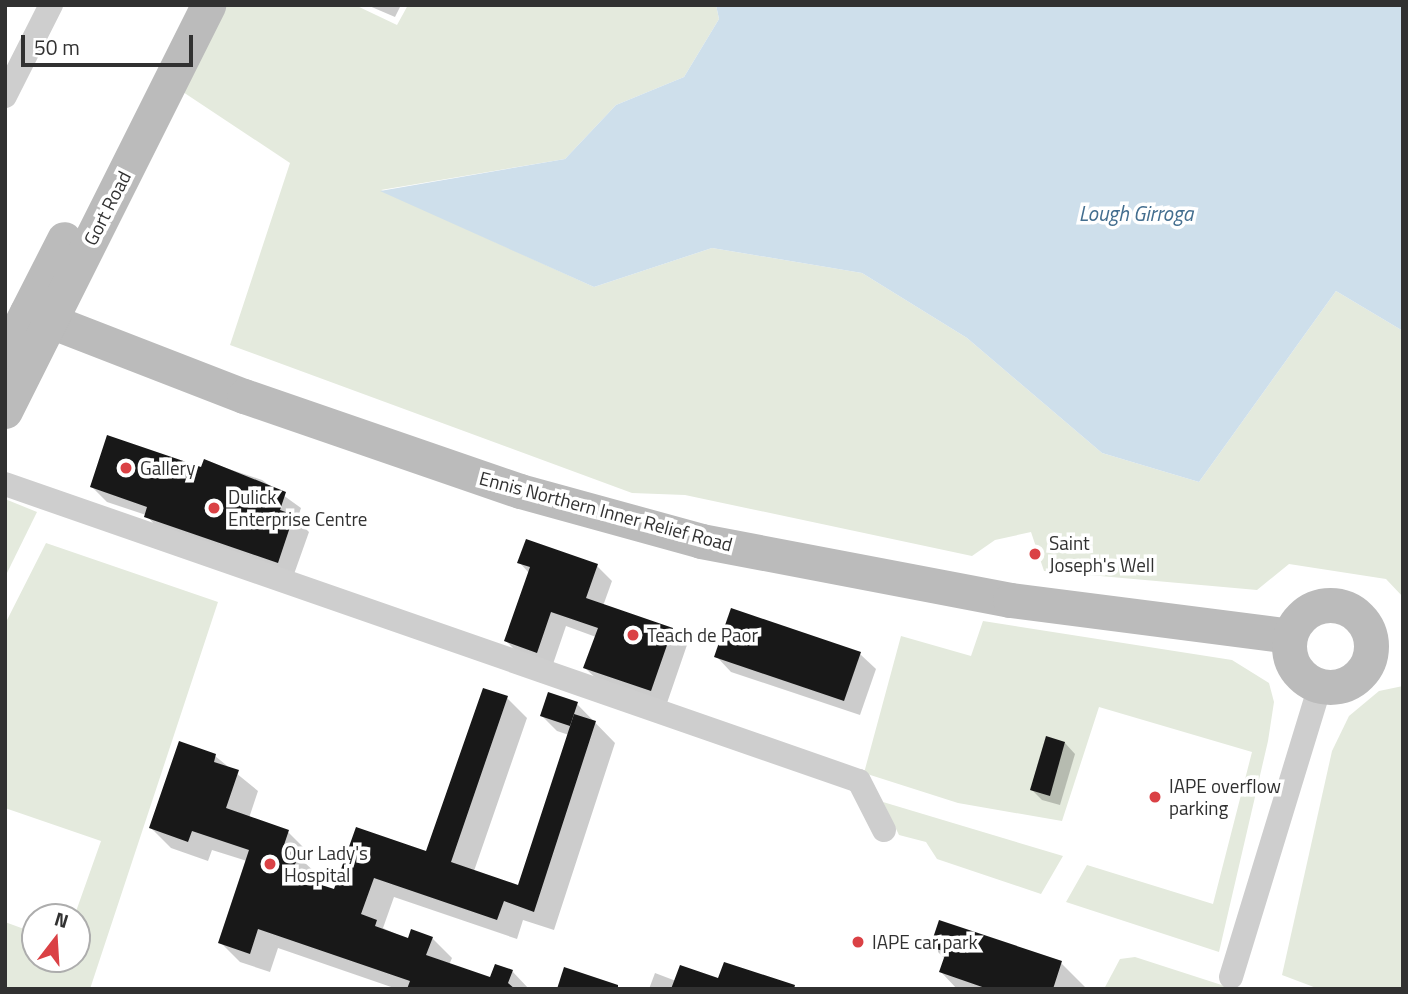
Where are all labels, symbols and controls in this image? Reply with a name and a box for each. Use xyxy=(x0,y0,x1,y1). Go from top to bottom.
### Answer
scale bar xyxy=(24,21,196,65)
text: 50 m xyxy=(34,31,80,63)
street label: Gort Road xyxy=(79,167,135,249)
water label: Lough Girroga xyxy=(1079,200,1193,226)
place label: Gallery xyxy=(140,457,195,479)
marker: Gallery xyxy=(118,460,134,476)
street label: Ennis Northern Inner Relief Road xyxy=(477,466,735,556)
place label: Dulick Enterprise Centre xyxy=(228,486,367,530)
marker: Dulick Enterprise Centre xyxy=(206,500,222,516)
place label: Saint Joseph's Well xyxy=(1049,532,1155,576)
marker: Saint Joseph's Well xyxy=(1027,546,1043,562)
place label: Teach de Paor xyxy=(647,624,758,646)
marker: Teach de Paor xyxy=(625,627,641,643)
place label: IAPE overflow parking xyxy=(1169,775,1281,819)
marker: IAPE overflow parking xyxy=(1147,789,1163,805)
place label: Our Lady's Hospital xyxy=(284,842,368,886)
marker: Our Lady's Hospital xyxy=(262,856,278,872)
north arrow xyxy=(21,903,91,973)
text: N xyxy=(51,904,72,935)
place label: IAPE car park xyxy=(872,931,978,953)
marker: IAPE car park xyxy=(850,934,866,950)

